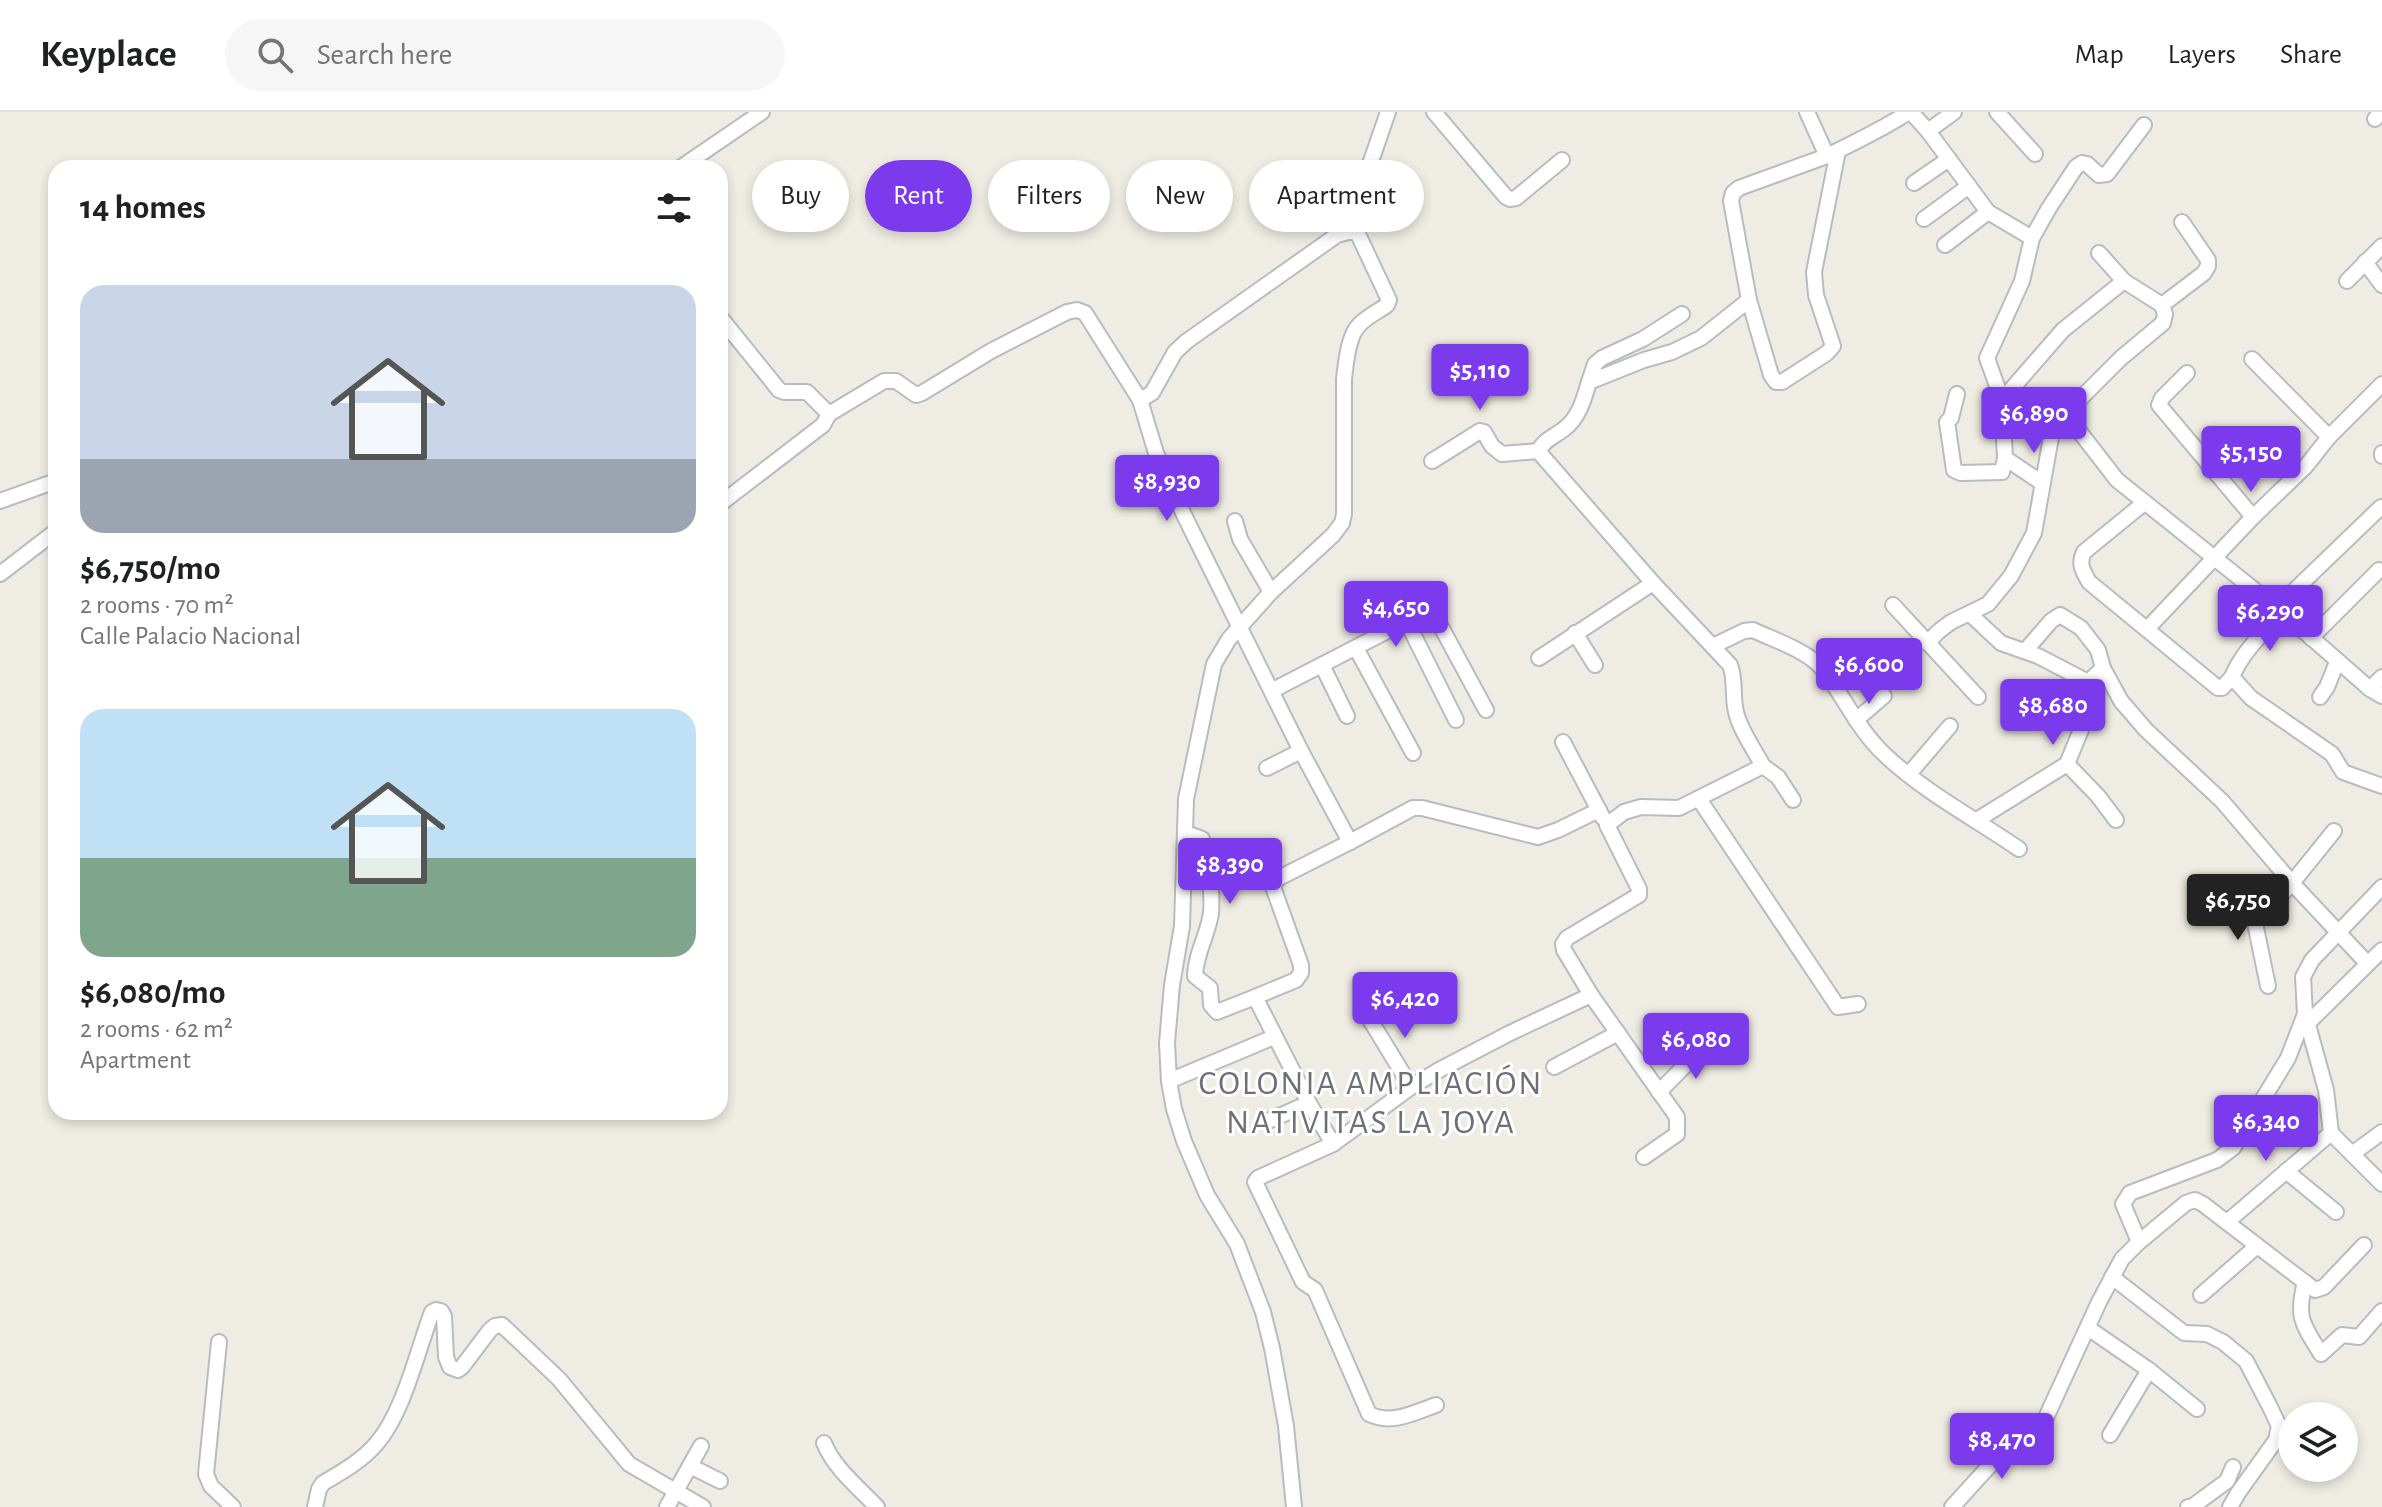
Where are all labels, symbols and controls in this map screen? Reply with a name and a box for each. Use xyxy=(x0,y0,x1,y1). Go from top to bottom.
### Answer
search box xyxy=(225,19,785,91)
icon: search xyxy=(253,33,297,77)
text: Keyplace xyxy=(40,36,177,74)
text: Search here xyxy=(317,40,452,70)
text: Map xyxy=(2075,41,2124,69)
text: Layers xyxy=(2168,41,2236,69)
text: Share xyxy=(2280,41,2342,69)
chip: Buy xyxy=(752,160,849,232)
chip: Rent xyxy=(865,160,972,232)
chip: Filters xyxy=(988,160,1110,232)
chip: New xyxy=(1126,160,1233,232)
chip: Apartment xyxy=(1249,160,1424,232)
icon: filters xyxy=(652,186,696,230)
text: 14 homes xyxy=(80,191,206,225)
icon: home xyxy=(316,337,460,481)
pin: $5,110 xyxy=(1415,344,1545,412)
text: $5,110 xyxy=(1449,357,1511,383)
pin: $6,890 xyxy=(1969,387,2099,455)
text: $6,890 xyxy=(1999,400,2069,426)
pin: $5,150 xyxy=(2186,426,2316,494)
text: $5,150 xyxy=(2219,439,2283,465)
pin: $8,930 xyxy=(1102,455,1232,523)
text: $8,930 xyxy=(1133,468,1201,494)
text: $6,750/mo xyxy=(80,552,221,586)
pin: $4,650 xyxy=(1331,581,1461,649)
pin: $6,290 xyxy=(2205,585,2335,653)
text: 2 rooms · 70 m² xyxy=(80,592,233,618)
text: $4,650 xyxy=(1362,594,1430,620)
text: $6,290 xyxy=(2236,598,2304,624)
text: Calle Palacio Nacional xyxy=(80,623,301,649)
pin: $6,600 xyxy=(1804,638,1934,706)
text: $6,600 xyxy=(1834,651,1904,677)
pin: $8,680 xyxy=(1988,679,2118,747)
text: $8,680 xyxy=(2018,692,2088,718)
icon: home xyxy=(316,761,460,905)
pin: $8,390 xyxy=(1165,838,1295,906)
text: $8,390 xyxy=(1196,851,1264,877)
pin: $6,750 xyxy=(2173,874,2303,942)
text: $6,750 xyxy=(2205,887,2271,913)
pin: $6,420 xyxy=(1340,972,1470,1040)
text: $6,080/mo xyxy=(80,976,226,1010)
text: $6,420 xyxy=(1370,985,1440,1011)
pin: $6,080 xyxy=(1631,1013,1761,1081)
text: 2 rooms · 62 m² xyxy=(80,1016,233,1042)
text: $6,080 xyxy=(1661,1026,1731,1052)
text: Apartment xyxy=(80,1047,191,1073)
district label: COLONIA AMPLIACIÓN NATIVITAS LA JOYA xyxy=(1199,1064,1544,1140)
pin: $6,340 xyxy=(2201,1095,2331,1163)
text: $6,340 xyxy=(2232,1108,2300,1134)
map controls xyxy=(2278,1402,2358,1482)
button: layers xyxy=(2278,1402,2358,1482)
pin: $8,470 xyxy=(1937,1413,2067,1481)
text: $8,470 xyxy=(1968,1426,2036,1452)

